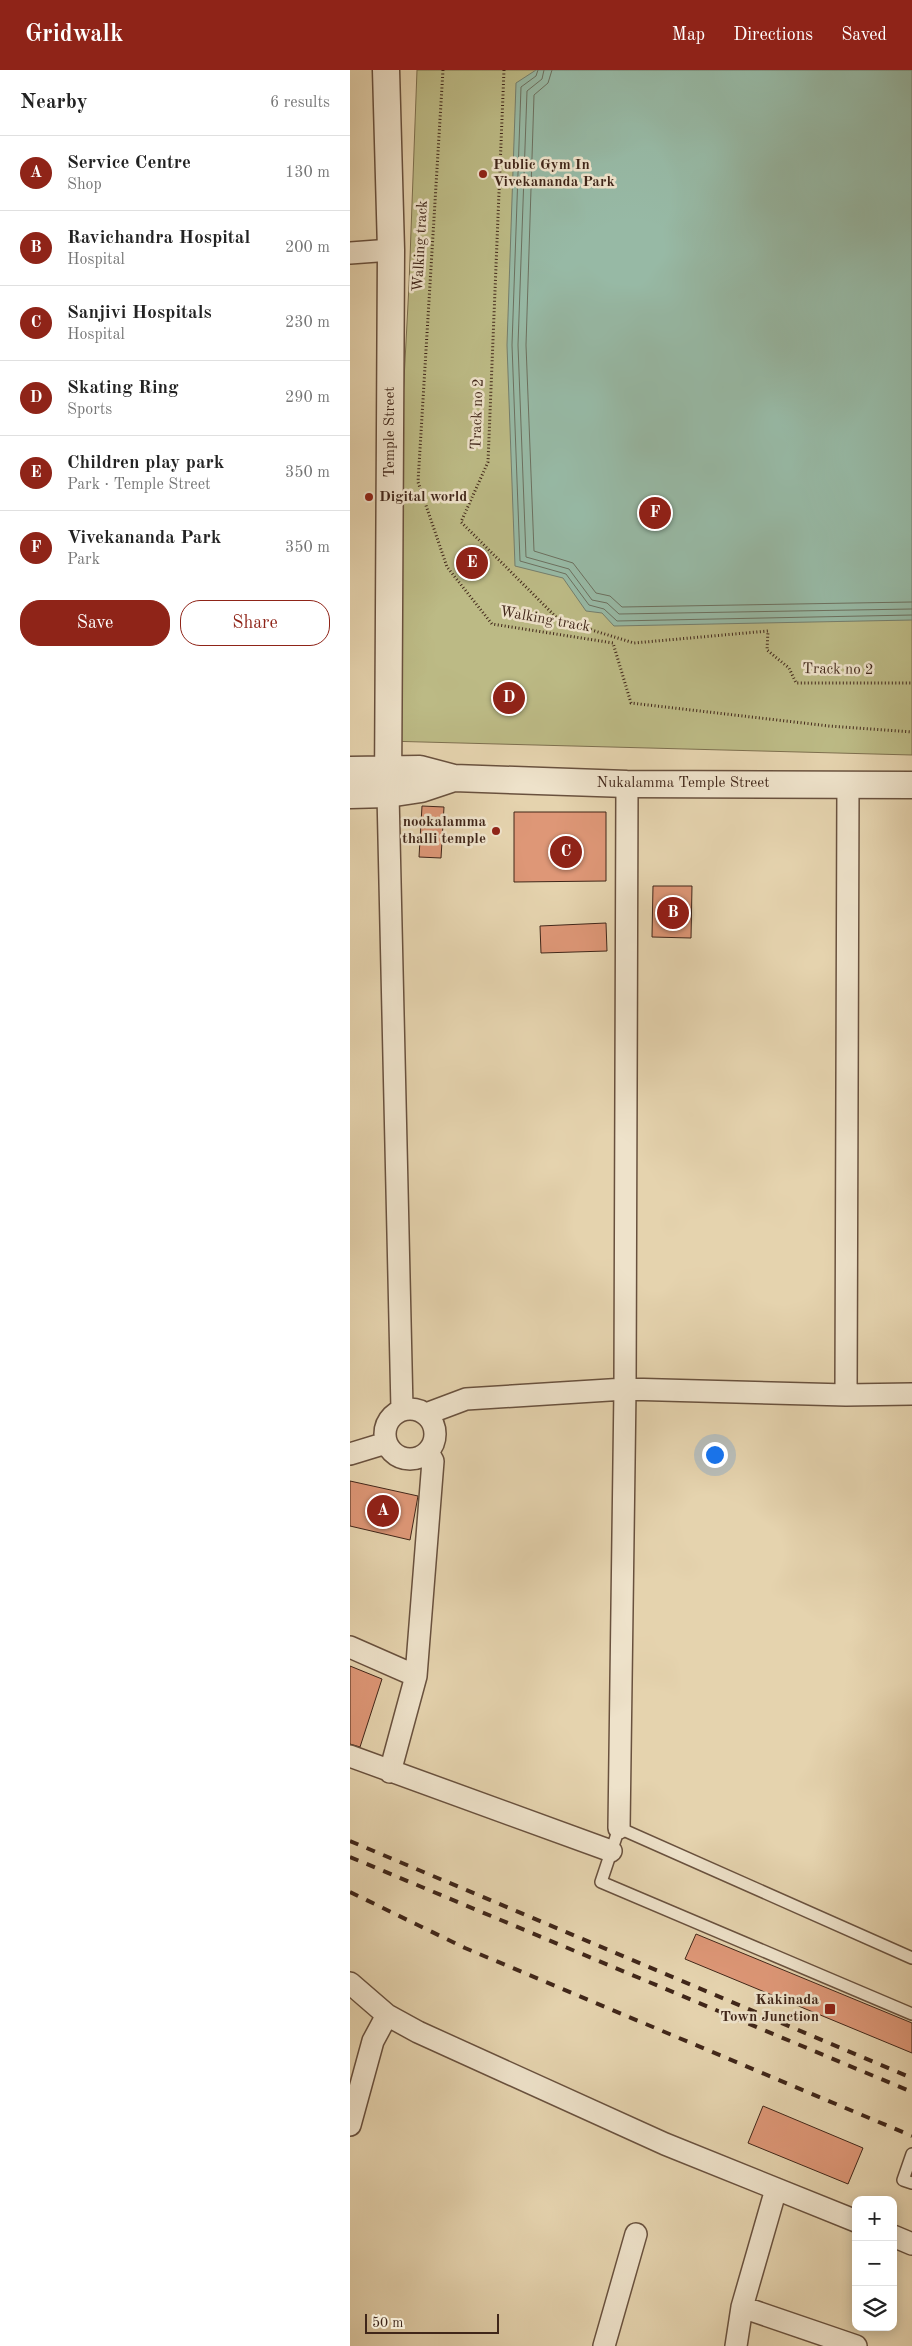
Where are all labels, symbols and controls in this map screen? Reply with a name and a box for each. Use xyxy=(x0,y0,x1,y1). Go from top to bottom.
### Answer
text: Gridwalk xyxy=(25,23,123,47)
text: Map xyxy=(672,26,705,44)
text: Directions xyxy=(733,26,813,44)
text: Saved xyxy=(841,26,887,44)
text: Nearby xyxy=(20,92,88,113)
text: 6 results xyxy=(270,95,330,111)
text: Service Centre xyxy=(67,154,191,173)
place label: Public Gym In Vivekananda Park xyxy=(493,158,615,190)
text: A xyxy=(30,165,42,181)
text: 130 m xyxy=(285,165,330,181)
marker: Public Gym In Vivekananda Park xyxy=(477,168,489,180)
text: Shop xyxy=(67,177,102,193)
street label: Walking track xyxy=(411,200,431,292)
text: Ravichandra Hospital xyxy=(67,229,250,248)
text: B xyxy=(30,240,42,256)
text: 200 m xyxy=(285,240,330,256)
text: Hospital xyxy=(67,252,125,268)
text: Sanjivi Hospitals xyxy=(67,304,212,323)
text: C xyxy=(31,315,41,331)
text: 230 m xyxy=(285,315,330,331)
text: Hospital xyxy=(67,327,125,343)
street label: Track no 2 xyxy=(469,378,487,450)
text: Skating Ring xyxy=(67,379,179,398)
street label: Temple Street xyxy=(383,386,398,478)
text: D xyxy=(30,390,42,406)
text: 290 m xyxy=(285,390,330,406)
text: Sports xyxy=(67,402,112,418)
text: Children play park xyxy=(67,454,224,473)
text: E xyxy=(30,465,42,481)
text: 350 m xyxy=(285,465,330,481)
text: Park · Temple Street xyxy=(67,477,211,493)
place label: Digital world xyxy=(379,490,467,505)
marker: Digital world xyxy=(363,491,375,503)
pin: F xyxy=(639,494,671,532)
text: Vivekananda Park xyxy=(67,529,221,548)
text: F xyxy=(31,540,41,556)
text: 350 m xyxy=(285,540,330,556)
pin: E xyxy=(456,544,488,582)
text: Park xyxy=(67,552,100,568)
button: Save xyxy=(20,600,170,646)
button: Share xyxy=(180,600,330,646)
street label: Walking track xyxy=(499,605,592,635)
street label: Track no 2 xyxy=(802,662,874,678)
pin: D xyxy=(493,679,525,717)
street label: Nukalamma Temple Street xyxy=(597,776,769,791)
place label: nookalamma thalli temple xyxy=(402,815,486,847)
marker: nookalamma thalli temple xyxy=(490,825,502,837)
pin: C xyxy=(550,833,582,871)
pin: B xyxy=(657,894,689,932)
your location xyxy=(702,1442,728,1468)
pin: A xyxy=(367,1492,399,1530)
place label: Kakinada Town Junction xyxy=(720,1993,819,2025)
marker: Kakinada Town Junction xyxy=(823,2002,837,2016)
map controls xyxy=(852,2196,897,2331)
button: + xyxy=(852,2196,897,2241)
button: − xyxy=(852,2241,897,2286)
button: layers xyxy=(852,2286,897,2331)
scale bar xyxy=(365,2311,499,2334)
text: 50 m xyxy=(372,2316,403,2330)

